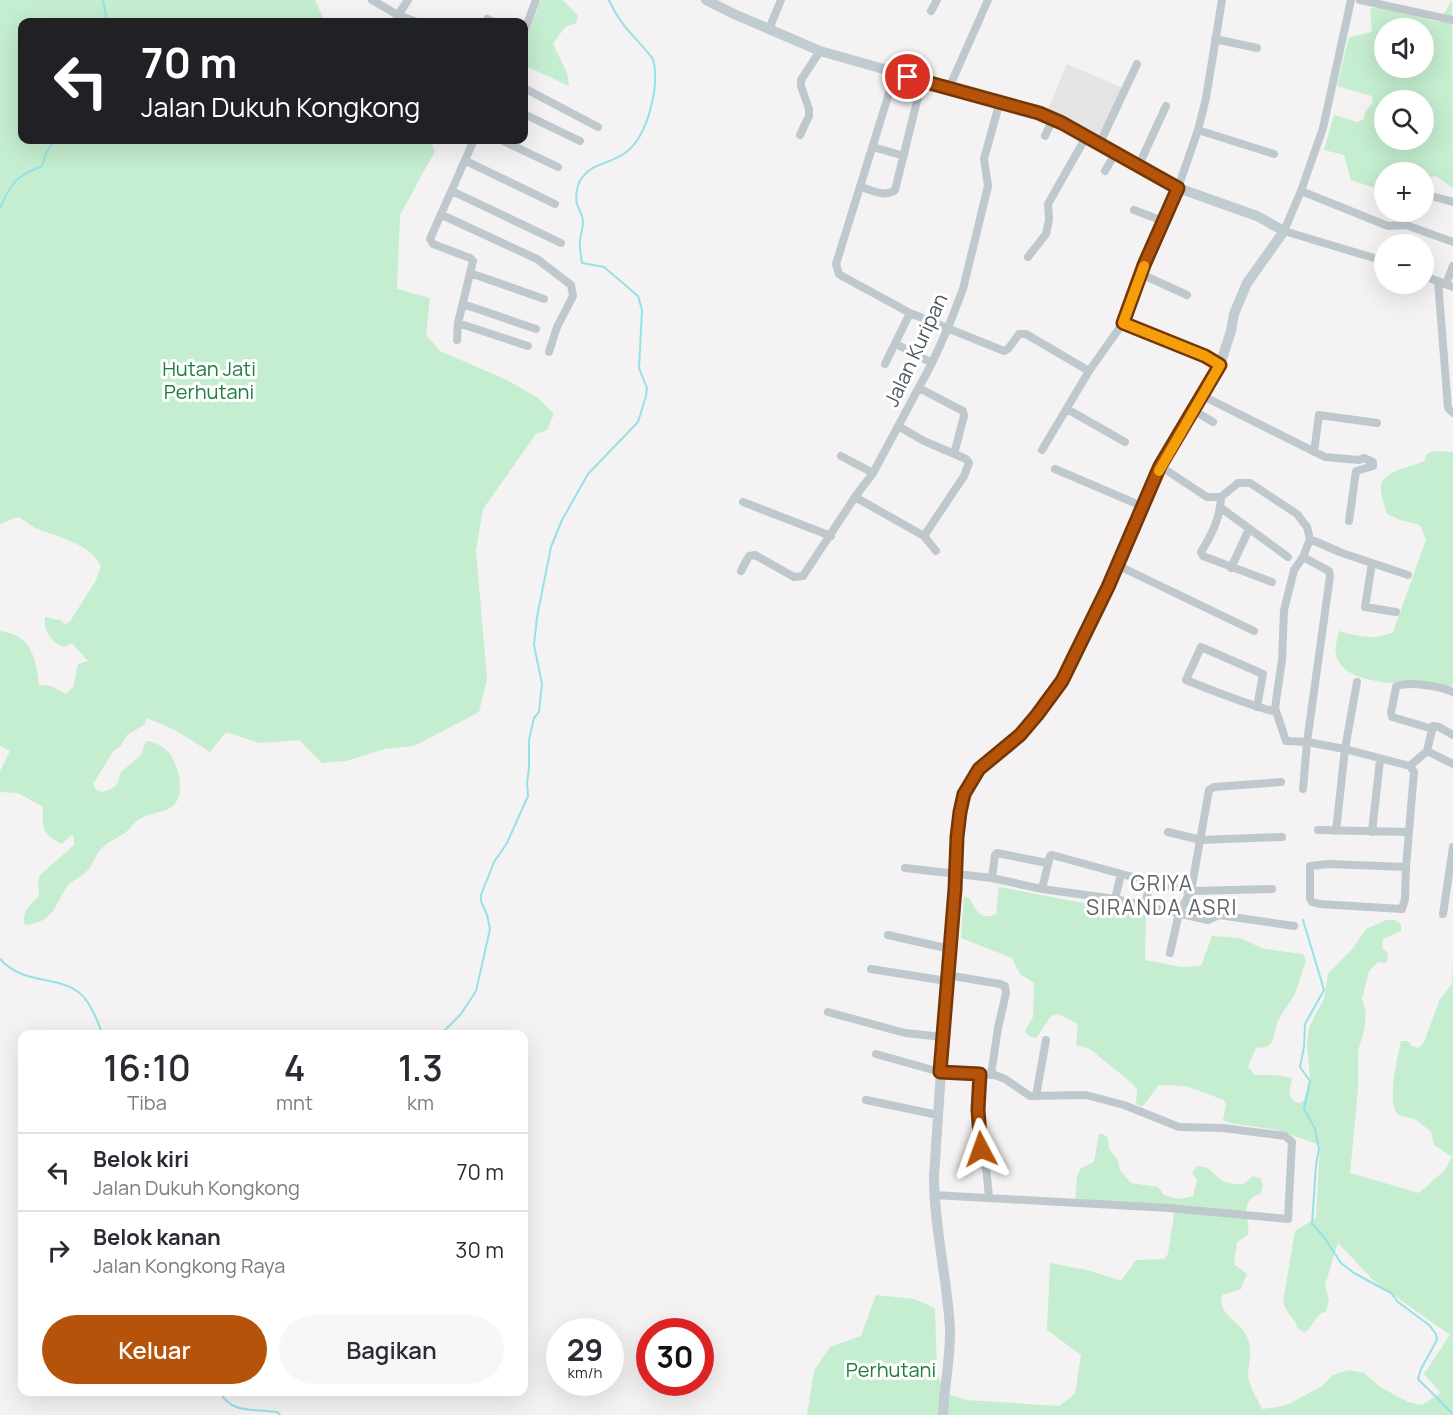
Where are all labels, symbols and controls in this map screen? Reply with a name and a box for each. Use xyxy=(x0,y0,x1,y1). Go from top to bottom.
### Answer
map controls xyxy=(1374,18,1434,294)
button: sound xyxy=(1374,18,1434,78)
text: 70 m xyxy=(141,33,237,91)
icon: left xyxy=(42,42,120,120)
pin xyxy=(882,51,933,102)
icon: arrive xyxy=(891,60,924,93)
text: Jalan Dukuh Kongkong xyxy=(141,88,420,125)
button: search xyxy=(1374,90,1434,150)
button: + xyxy=(1374,162,1434,222)
button: − xyxy=(1374,234,1434,294)
street label: Jalan Kuripan xyxy=(878,289,954,411)
park label: Hutan Jati Perhutani xyxy=(162,355,256,405)
district label: GRIYA SIRANDA ASRI xyxy=(1086,869,1238,921)
text: 16:10 xyxy=(103,1043,191,1092)
text: 4 xyxy=(284,1043,305,1092)
text: 1.3 xyxy=(398,1043,443,1092)
text: Tiba xyxy=(127,1089,167,1116)
text: mnt xyxy=(276,1089,313,1116)
text: km xyxy=(407,1089,434,1116)
position arrow xyxy=(949,1117,1013,1181)
text: Belok kiri xyxy=(93,1144,189,1174)
icon: left xyxy=(42,1156,75,1189)
text: 70 m xyxy=(456,1157,504,1187)
text: Jalan Dukuh Kongkong xyxy=(93,1174,300,1201)
text: Belok kanan xyxy=(93,1222,221,1252)
icon: right xyxy=(42,1234,75,1267)
text: 30 m xyxy=(455,1235,504,1265)
text: Jalan Kongkong Raya xyxy=(93,1252,285,1279)
button: Keluar xyxy=(42,1315,267,1384)
button: Bagikan xyxy=(279,1315,504,1384)
speed limit sign: 30 xyxy=(636,1318,714,1396)
text: 29 xyxy=(567,1329,603,1370)
park label: Perhutani xyxy=(846,1356,936,1383)
text: km/h xyxy=(568,1362,602,1383)

